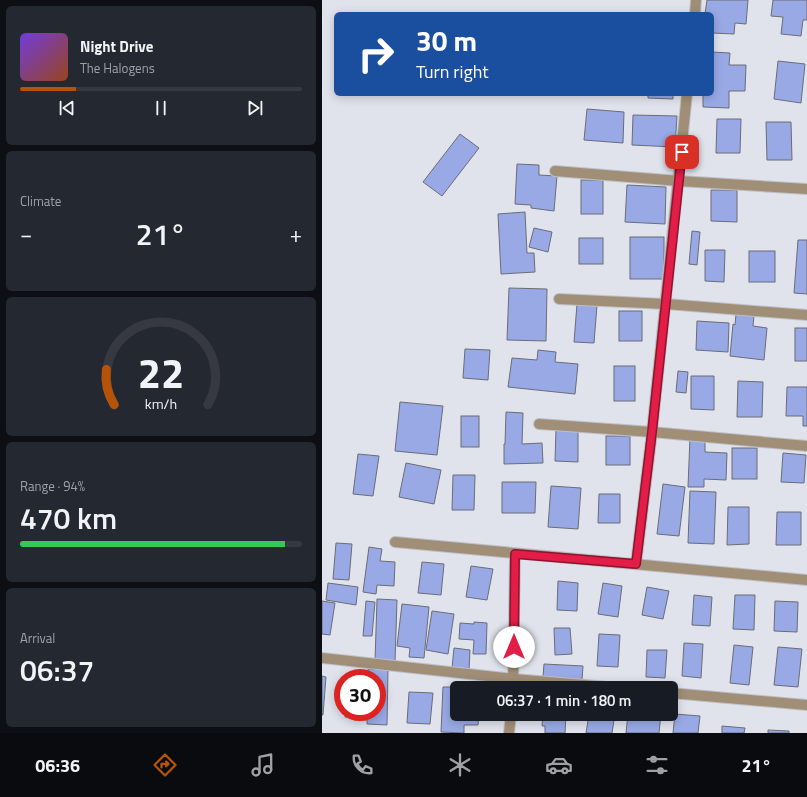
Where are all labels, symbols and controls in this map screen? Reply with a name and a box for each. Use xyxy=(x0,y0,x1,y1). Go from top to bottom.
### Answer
text: 30 m xyxy=(416,19,477,62)
icon: right xyxy=(350,28,402,80)
text: Night Drive xyxy=(80,35,153,58)
text: The Halogens xyxy=(80,58,155,78)
text: Turn right xyxy=(416,58,489,85)
icon: previous xyxy=(56,97,78,119)
icon: pause xyxy=(150,97,172,119)
icon: next xyxy=(244,97,266,119)
pin xyxy=(665,135,699,169)
icon: arrive xyxy=(671,141,693,163)
text: Climate xyxy=(20,191,61,211)
text: 21° xyxy=(136,211,186,257)
text: − xyxy=(20,217,32,251)
text: + xyxy=(290,217,302,251)
text: 22 xyxy=(138,340,184,403)
text: km/h xyxy=(145,392,177,414)
text: Range · 94% xyxy=(20,476,85,496)
text: 470 km xyxy=(20,495,117,541)
position arrow xyxy=(493,626,535,668)
text: Arrival xyxy=(20,628,55,648)
text: 06:37 xyxy=(20,647,94,693)
speed limit sign: 30 xyxy=(334,669,386,721)
text: 06:37 · 1 min · 180 m xyxy=(497,689,631,712)
icon: directions xyxy=(151,751,179,779)
icon: music xyxy=(249,751,277,779)
icon: phone xyxy=(348,751,376,779)
icon: climate xyxy=(446,751,474,779)
icon: car xyxy=(545,751,573,779)
icon: filters xyxy=(643,751,671,779)
text: 06:36 xyxy=(35,752,80,779)
text: 21° xyxy=(741,752,772,779)

